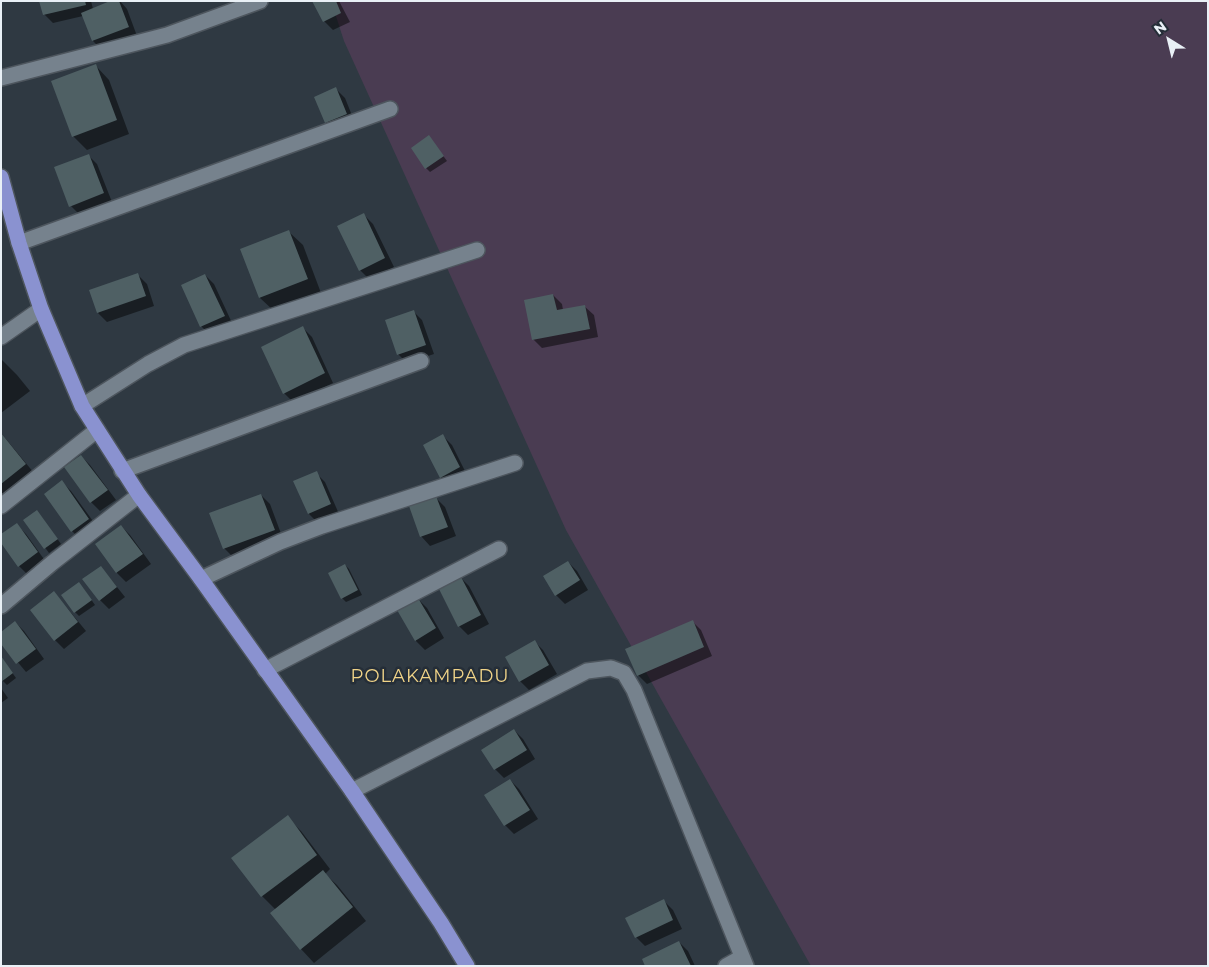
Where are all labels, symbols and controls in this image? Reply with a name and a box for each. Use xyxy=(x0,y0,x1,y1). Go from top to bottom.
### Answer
north arrow xyxy=(1144,15,1194,65)
text: N xyxy=(1150,17,1170,38)
district label: POLAKAMPADU xyxy=(349,666,511,688)

